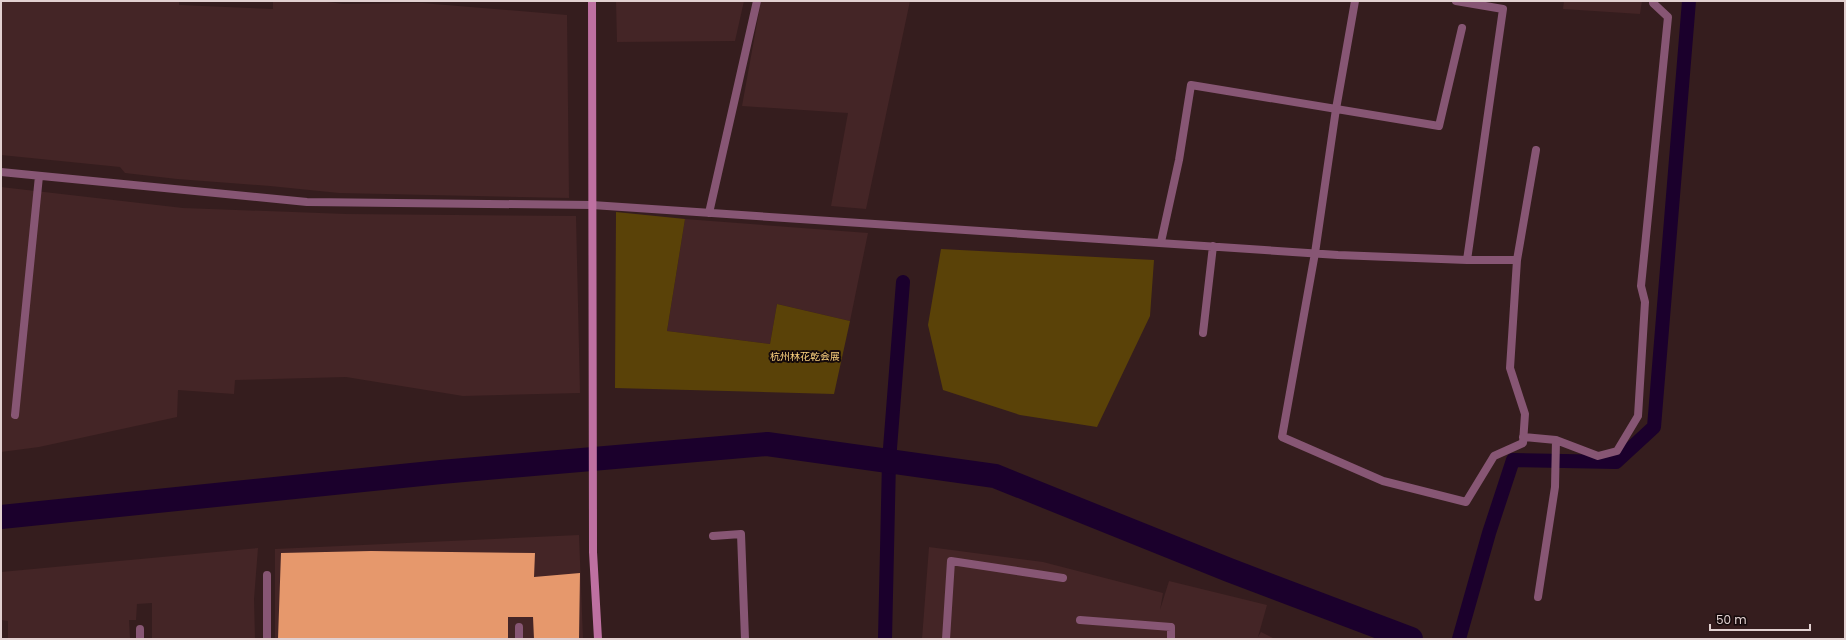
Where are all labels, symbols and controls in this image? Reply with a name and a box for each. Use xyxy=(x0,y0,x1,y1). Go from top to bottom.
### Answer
park label: 杭州林花乾会展 xyxy=(770,349,840,364)
scale bar xyxy=(1710,606,1810,632)
text: 50 m xyxy=(1716,611,1747,628)

